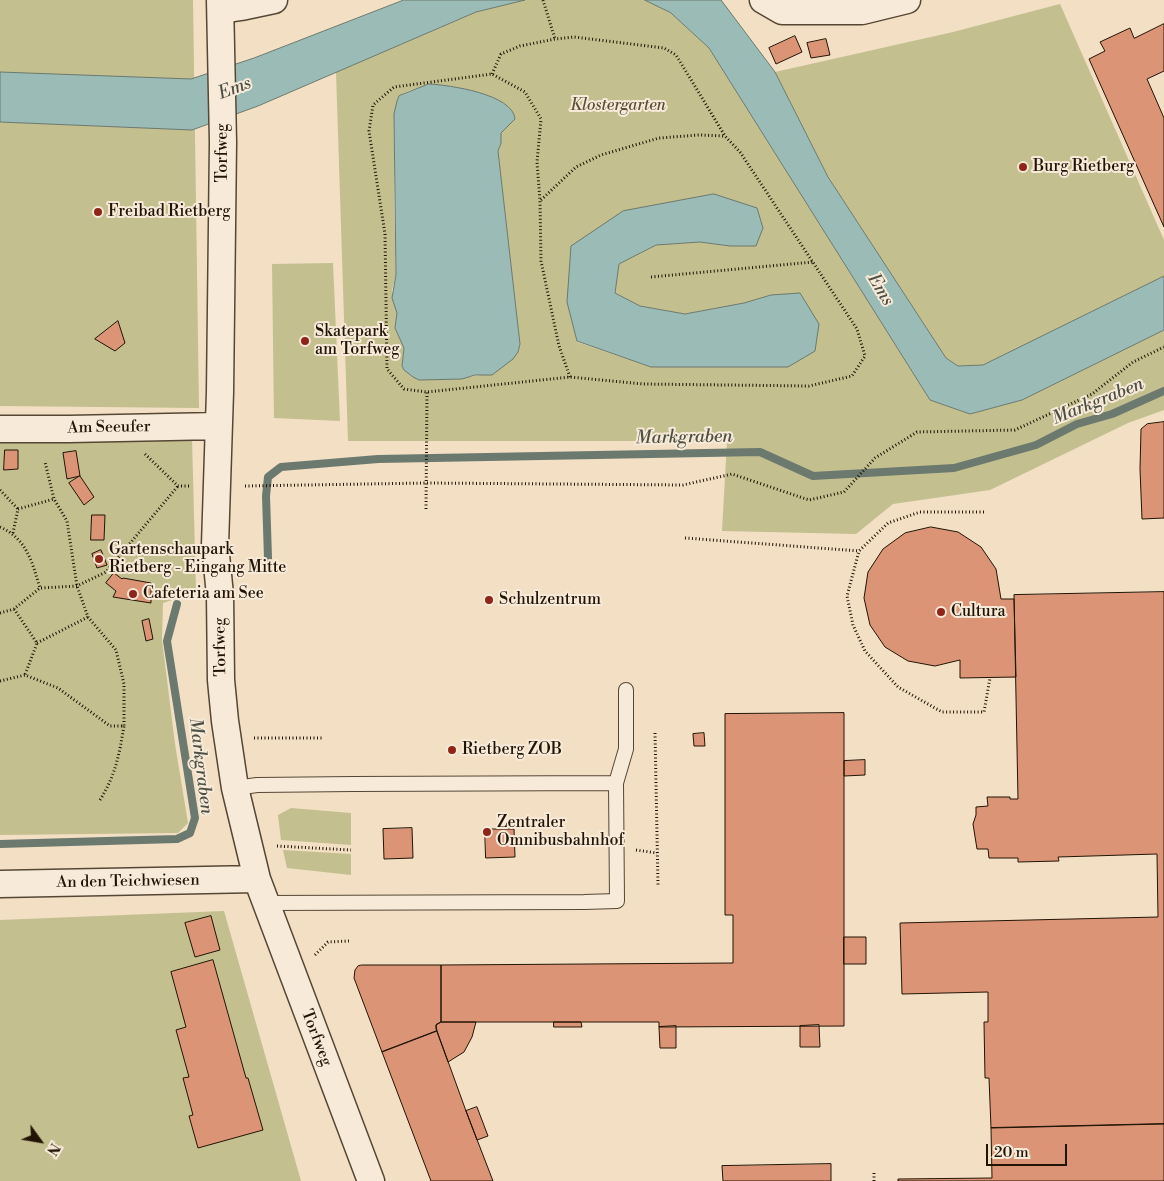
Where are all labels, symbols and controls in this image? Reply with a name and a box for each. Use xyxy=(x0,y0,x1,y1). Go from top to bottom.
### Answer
water label: Ems xyxy=(216,73,254,105)
park label: Klostergarten xyxy=(570,96,666,116)
street label: Torfweg xyxy=(213,123,233,183)
place label: Burg Rietberg xyxy=(1033,157,1134,177)
marker: Burg Rietberg xyxy=(1017,161,1029,173)
place label: Freibad Rietberg xyxy=(108,202,231,222)
marker: Freibad Rietberg xyxy=(92,206,104,218)
water label: Ems xyxy=(862,270,898,310)
place label: Skatepark am Torfweg xyxy=(315,322,400,360)
marker: Skatepark am Torfweg xyxy=(299,335,311,347)
water label: Markgraben xyxy=(1049,374,1147,430)
street label: Am Seeufer xyxy=(67,418,151,438)
water label: Markgraben xyxy=(635,426,733,450)
place label: Gartenschaupark Rietberg - Eingang Mitte xyxy=(109,540,286,578)
marker: Gartenschaupark Rietberg - Eingang Mitte xyxy=(93,553,105,565)
place label: Cafeteria am See xyxy=(143,584,264,604)
marker: Cafeteria am See xyxy=(127,588,139,600)
place label: Schulzentrum xyxy=(499,590,601,610)
marker: Schulzentrum xyxy=(483,594,495,606)
place label: Cultura xyxy=(951,602,1006,622)
marker: Cultura xyxy=(935,606,947,618)
street label: Torfweg xyxy=(211,617,231,677)
water label: Markgraben xyxy=(183,717,217,815)
place label: Rietberg ZOB xyxy=(462,740,562,760)
marker: Rietberg ZOB xyxy=(446,744,458,756)
place label: Zentraler Omnibusbahnhof xyxy=(497,813,624,851)
marker: Zentraler Omnibusbahnhof xyxy=(481,826,493,838)
street label: An den Teichwiesen xyxy=(56,871,200,893)
street label: Torfweg xyxy=(296,1007,336,1069)
north arrow xyxy=(15,1116,65,1166)
scale bar xyxy=(989,1134,1070,1166)
text: N xyxy=(42,1139,63,1158)
text: 20 m xyxy=(994,1143,1029,1162)

